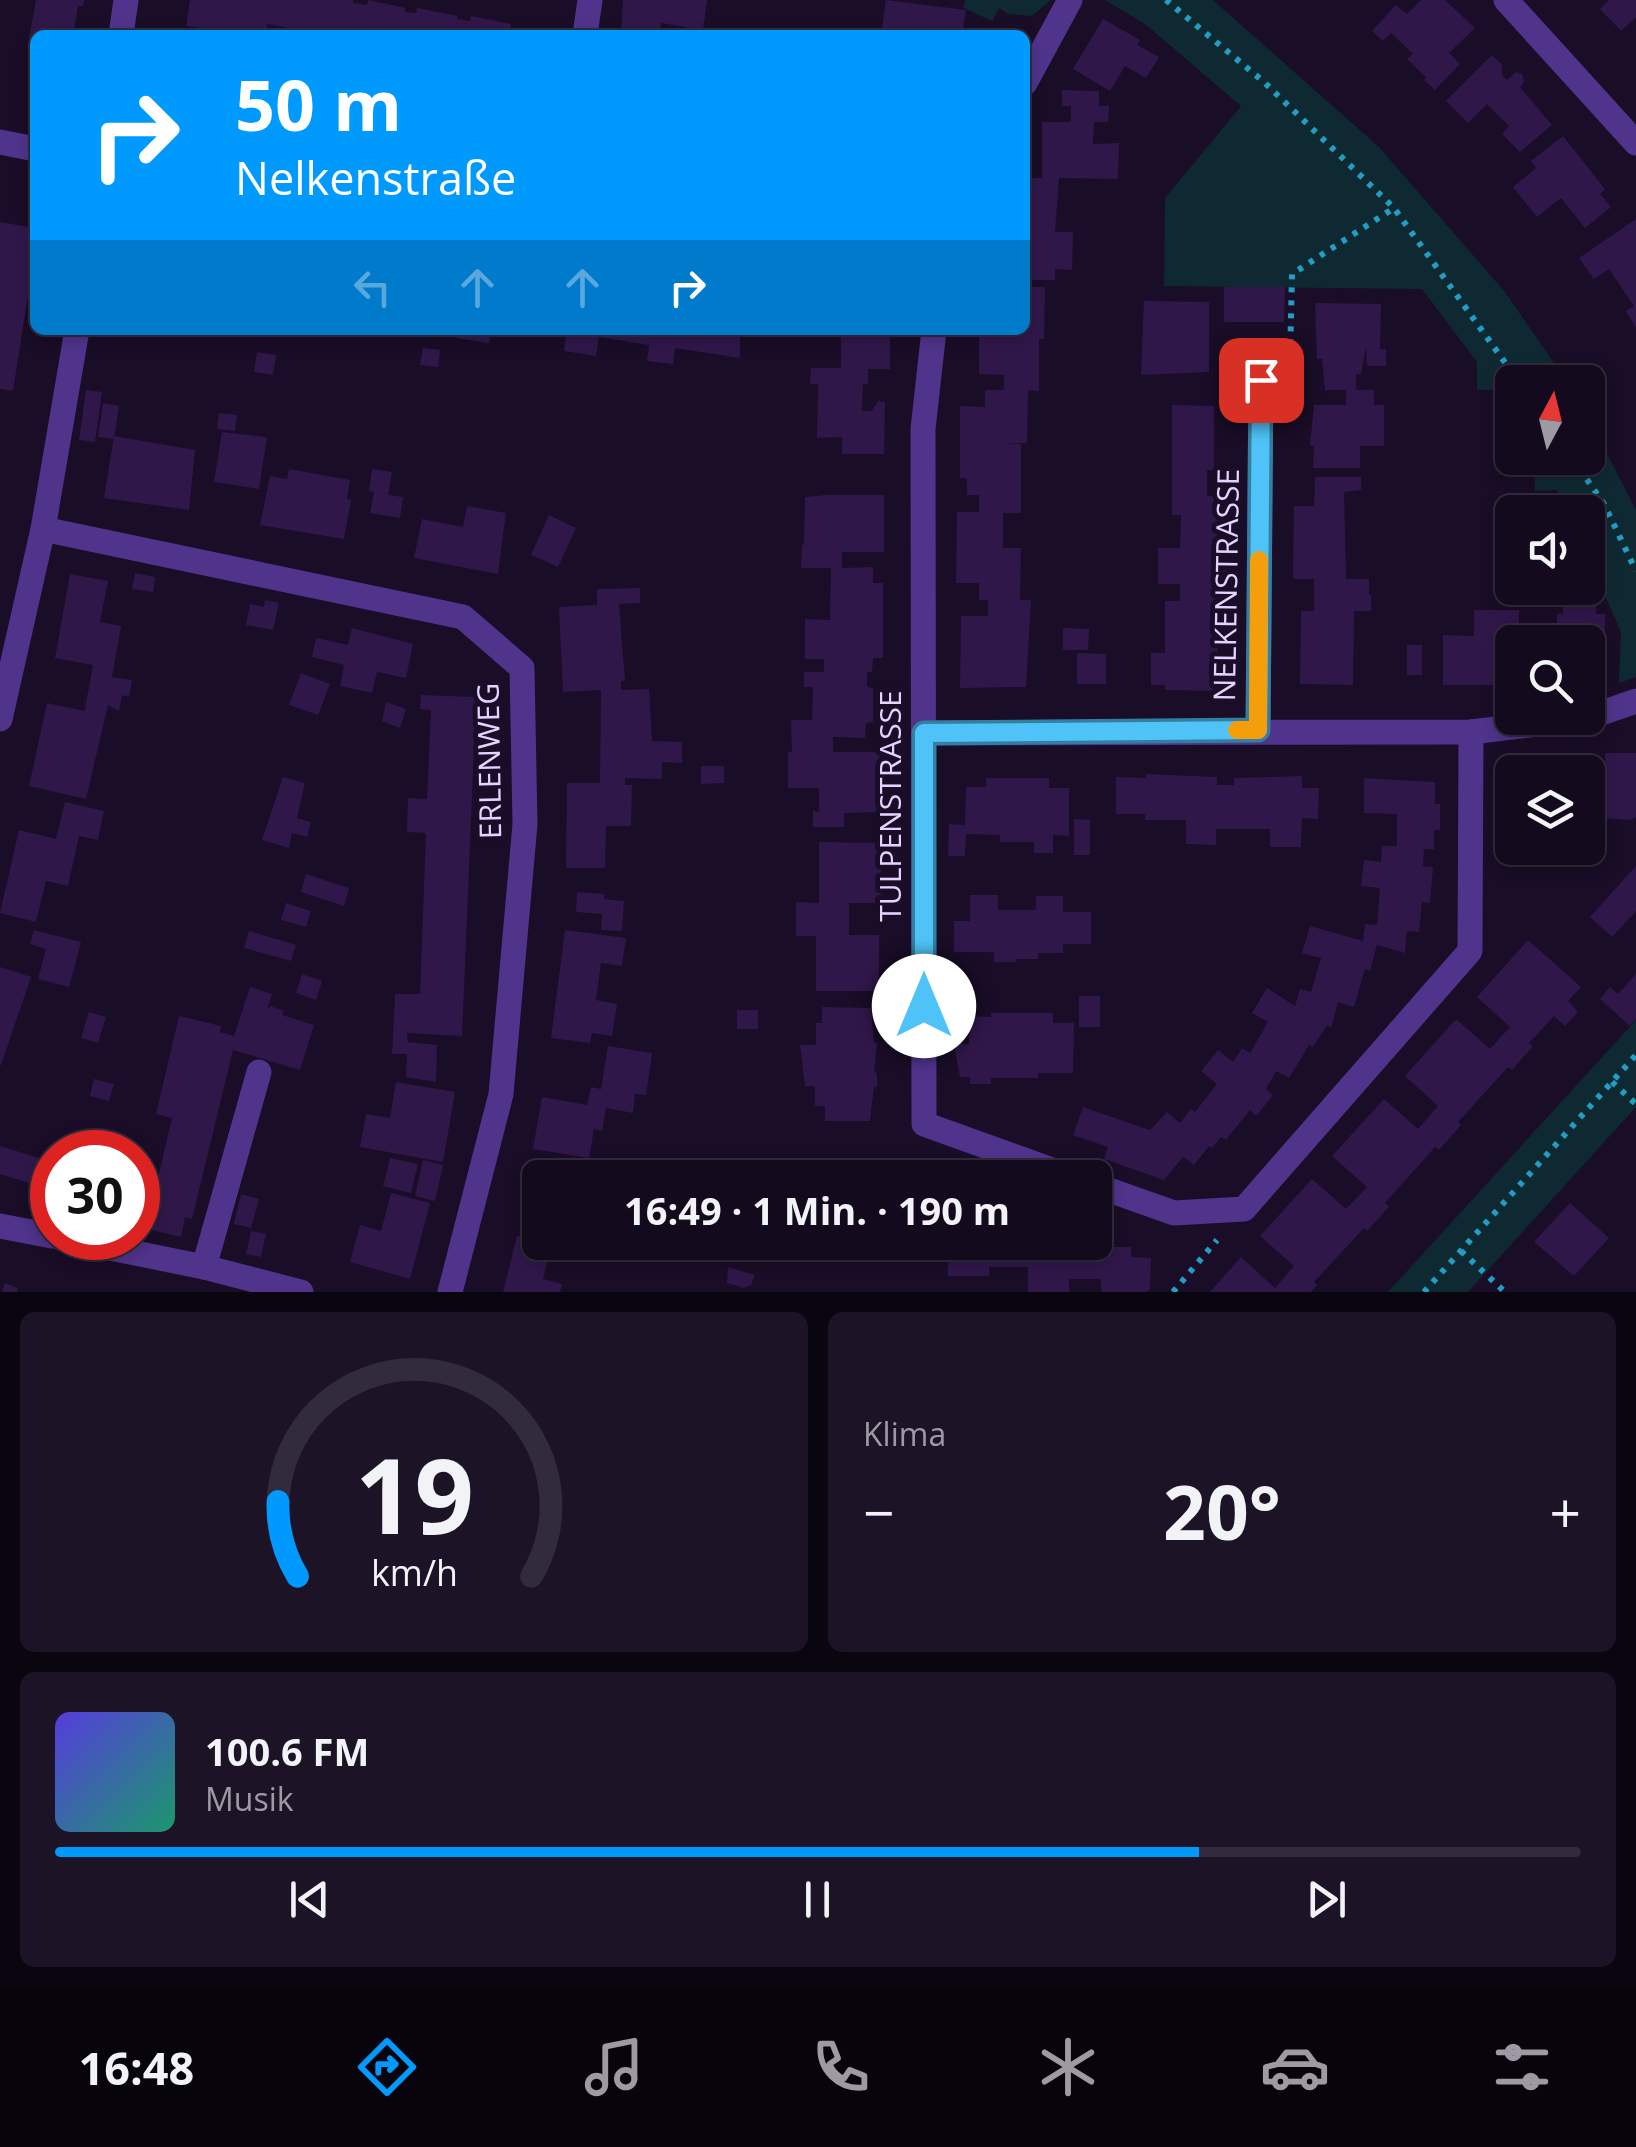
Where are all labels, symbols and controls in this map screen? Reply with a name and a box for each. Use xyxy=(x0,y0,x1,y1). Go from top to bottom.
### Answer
text: 50 m xyxy=(235,56,402,152)
icon: right xyxy=(70,70,200,200)
text: Nelkenstraße xyxy=(235,147,516,208)
icon: left xyxy=(345,260,400,315)
icon: ahead xyxy=(450,260,505,315)
icon: ahead xyxy=(555,260,610,315)
icon: right xyxy=(660,260,715,315)
pin xyxy=(1219,338,1304,423)
icon: arrive xyxy=(1234,353,1289,408)
north arrow xyxy=(1495,365,1605,475)
map controls xyxy=(1495,365,1605,865)
street label: NELKENSTRASSE xyxy=(1203,468,1248,702)
button: sound xyxy=(1495,495,1605,605)
button: search xyxy=(1495,625,1605,735)
street label: ERLENWEG xyxy=(467,683,510,840)
street label: TULPENSTRASSE xyxy=(869,690,910,922)
button: layers xyxy=(1495,755,1605,865)
position arrow xyxy=(872,954,976,1058)
speed limit sign: 30 xyxy=(30,1130,160,1260)
text: 16:49 · 1 Min. · 190 m xyxy=(624,1184,1010,1236)
text: Klima xyxy=(863,1412,946,1455)
text: 19 xyxy=(355,1423,473,1564)
text: 20° xyxy=(1163,1460,1281,1562)
text: − xyxy=(863,1474,894,1549)
text: + xyxy=(1550,1474,1581,1549)
text: km/h xyxy=(371,1548,457,1596)
text: 100.6 FM xyxy=(205,1725,369,1777)
text: Musik xyxy=(205,1777,294,1820)
icon: previous xyxy=(282,1872,337,1927)
icon: pause xyxy=(790,1872,845,1927)
icon: next xyxy=(1299,1872,1354,1927)
icon: directions xyxy=(352,2032,422,2102)
icon: music xyxy=(579,2032,649,2102)
icon: phone xyxy=(806,2032,876,2102)
icon: climate xyxy=(1033,2032,1103,2102)
icon: car xyxy=(1260,2032,1330,2102)
icon: filters xyxy=(1487,2032,1557,2102)
text: 16:48 xyxy=(79,2037,194,2098)

